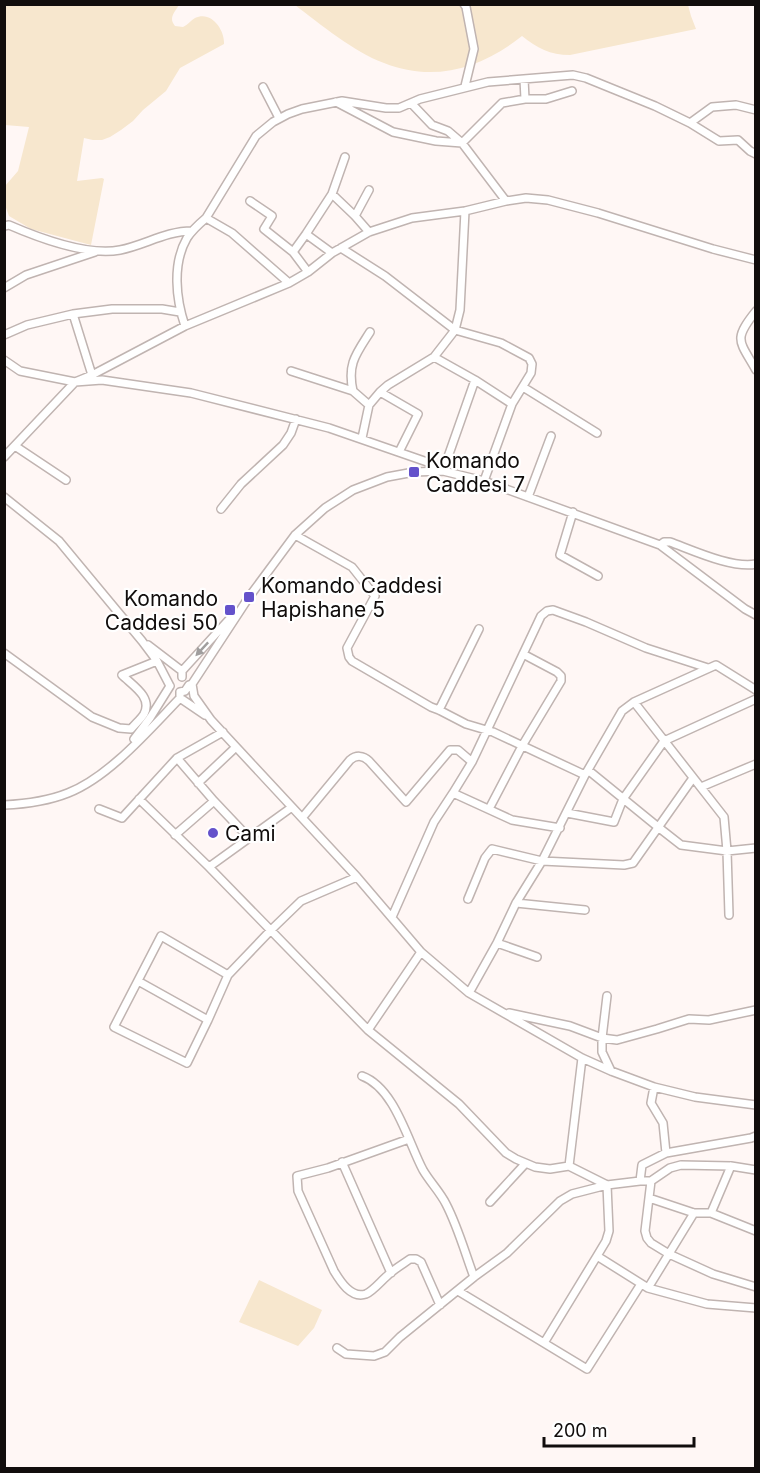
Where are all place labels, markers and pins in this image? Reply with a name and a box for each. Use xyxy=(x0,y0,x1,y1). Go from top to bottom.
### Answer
place label: Komando Caddesi 7 xyxy=(426,448,525,497)
marker: Komando Caddesi 7 xyxy=(407,465,421,479)
place label: Komando Caddesi Hapishane 5 xyxy=(261,573,442,622)
place label: Komando Caddesi 50 xyxy=(105,586,218,635)
marker: Komando Caddesi Hapishane 5 xyxy=(242,590,256,604)
marker: Komando Caddesi 50 xyxy=(223,603,237,617)
place label: Cami xyxy=(225,821,276,846)
marker: Cami xyxy=(206,826,220,840)

